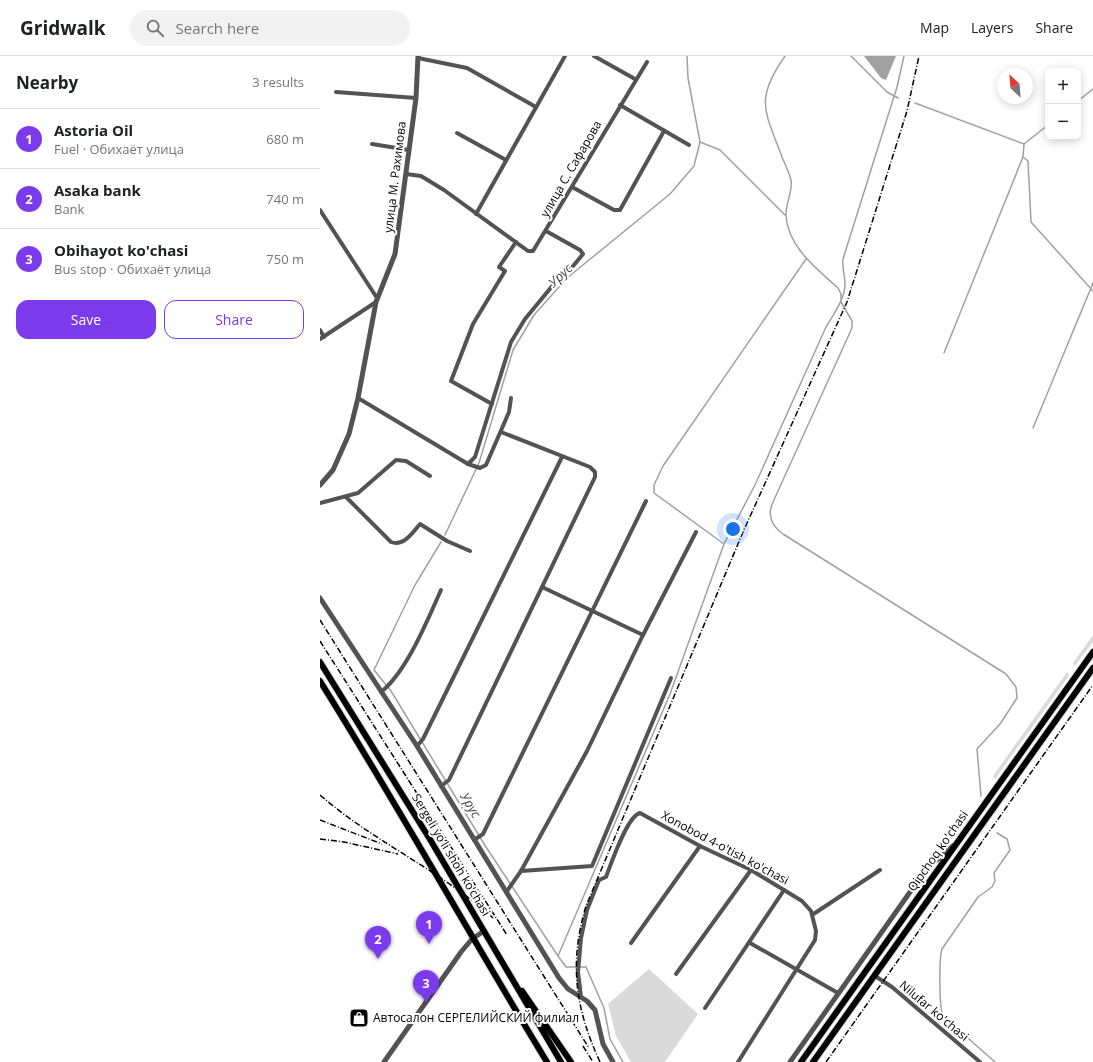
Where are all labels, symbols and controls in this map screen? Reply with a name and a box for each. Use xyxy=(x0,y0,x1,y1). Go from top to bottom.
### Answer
search box xyxy=(130,10,410,46)
text: Gridwalk xyxy=(20,15,106,41)
icon: search xyxy=(144,17,166,39)
text: Search here xyxy=(176,18,259,38)
text: Map xyxy=(920,18,949,37)
text: Layers xyxy=(971,18,1013,37)
text: Share xyxy=(1035,18,1073,37)
north arrow xyxy=(997,68,1033,104)
map controls xyxy=(1045,68,1081,140)
button: + xyxy=(1045,68,1081,104)
text: Nearby xyxy=(16,71,78,94)
text: 3 results xyxy=(252,73,304,91)
button: − xyxy=(1045,104,1081,140)
street label: улица С. Сафарова xyxy=(536,117,605,220)
text: Astoria Oil xyxy=(54,120,133,140)
street label: улица М. Рахимова xyxy=(379,120,410,234)
text: 1 xyxy=(25,130,33,148)
text: 680 m xyxy=(266,130,304,148)
text: Fuel · Обихаёт улица xyxy=(54,140,184,158)
text: Asaka bank xyxy=(54,180,141,200)
text: 2 xyxy=(25,190,33,208)
text: 740 m xyxy=(266,190,304,208)
text: Bank xyxy=(54,200,84,218)
text: Obihayot ko'chasi xyxy=(54,240,188,260)
text: 3 xyxy=(25,250,33,268)
text: 750 m xyxy=(266,250,304,268)
water label: Урус xyxy=(543,259,576,291)
text: Bus stop · Обихаёт улица xyxy=(54,260,211,278)
button: Save xyxy=(16,300,156,339)
button: Share xyxy=(164,300,304,339)
your location xyxy=(723,519,743,539)
water label: Урус xyxy=(456,788,486,821)
street label: Sergeli yo‘li shoh ko‘chasi xyxy=(408,790,495,919)
street label: Xonobod 4-o'tish ko'chasi xyxy=(658,807,792,889)
street label: Qipchoq ko'chasi xyxy=(903,807,972,895)
pin: 1 xyxy=(416,911,442,944)
pin: 2 xyxy=(365,926,391,959)
pin: 3 xyxy=(413,970,439,1003)
street label: Nilufar ko'chasi xyxy=(896,977,973,1045)
shop icon: Автосалон СЕРГЕЛИЙСКИЙ филиал xyxy=(348,1007,370,1029)
place label: Автосалон СЕРГЕЛИЙСКИЙ филиал xyxy=(373,1009,579,1026)

